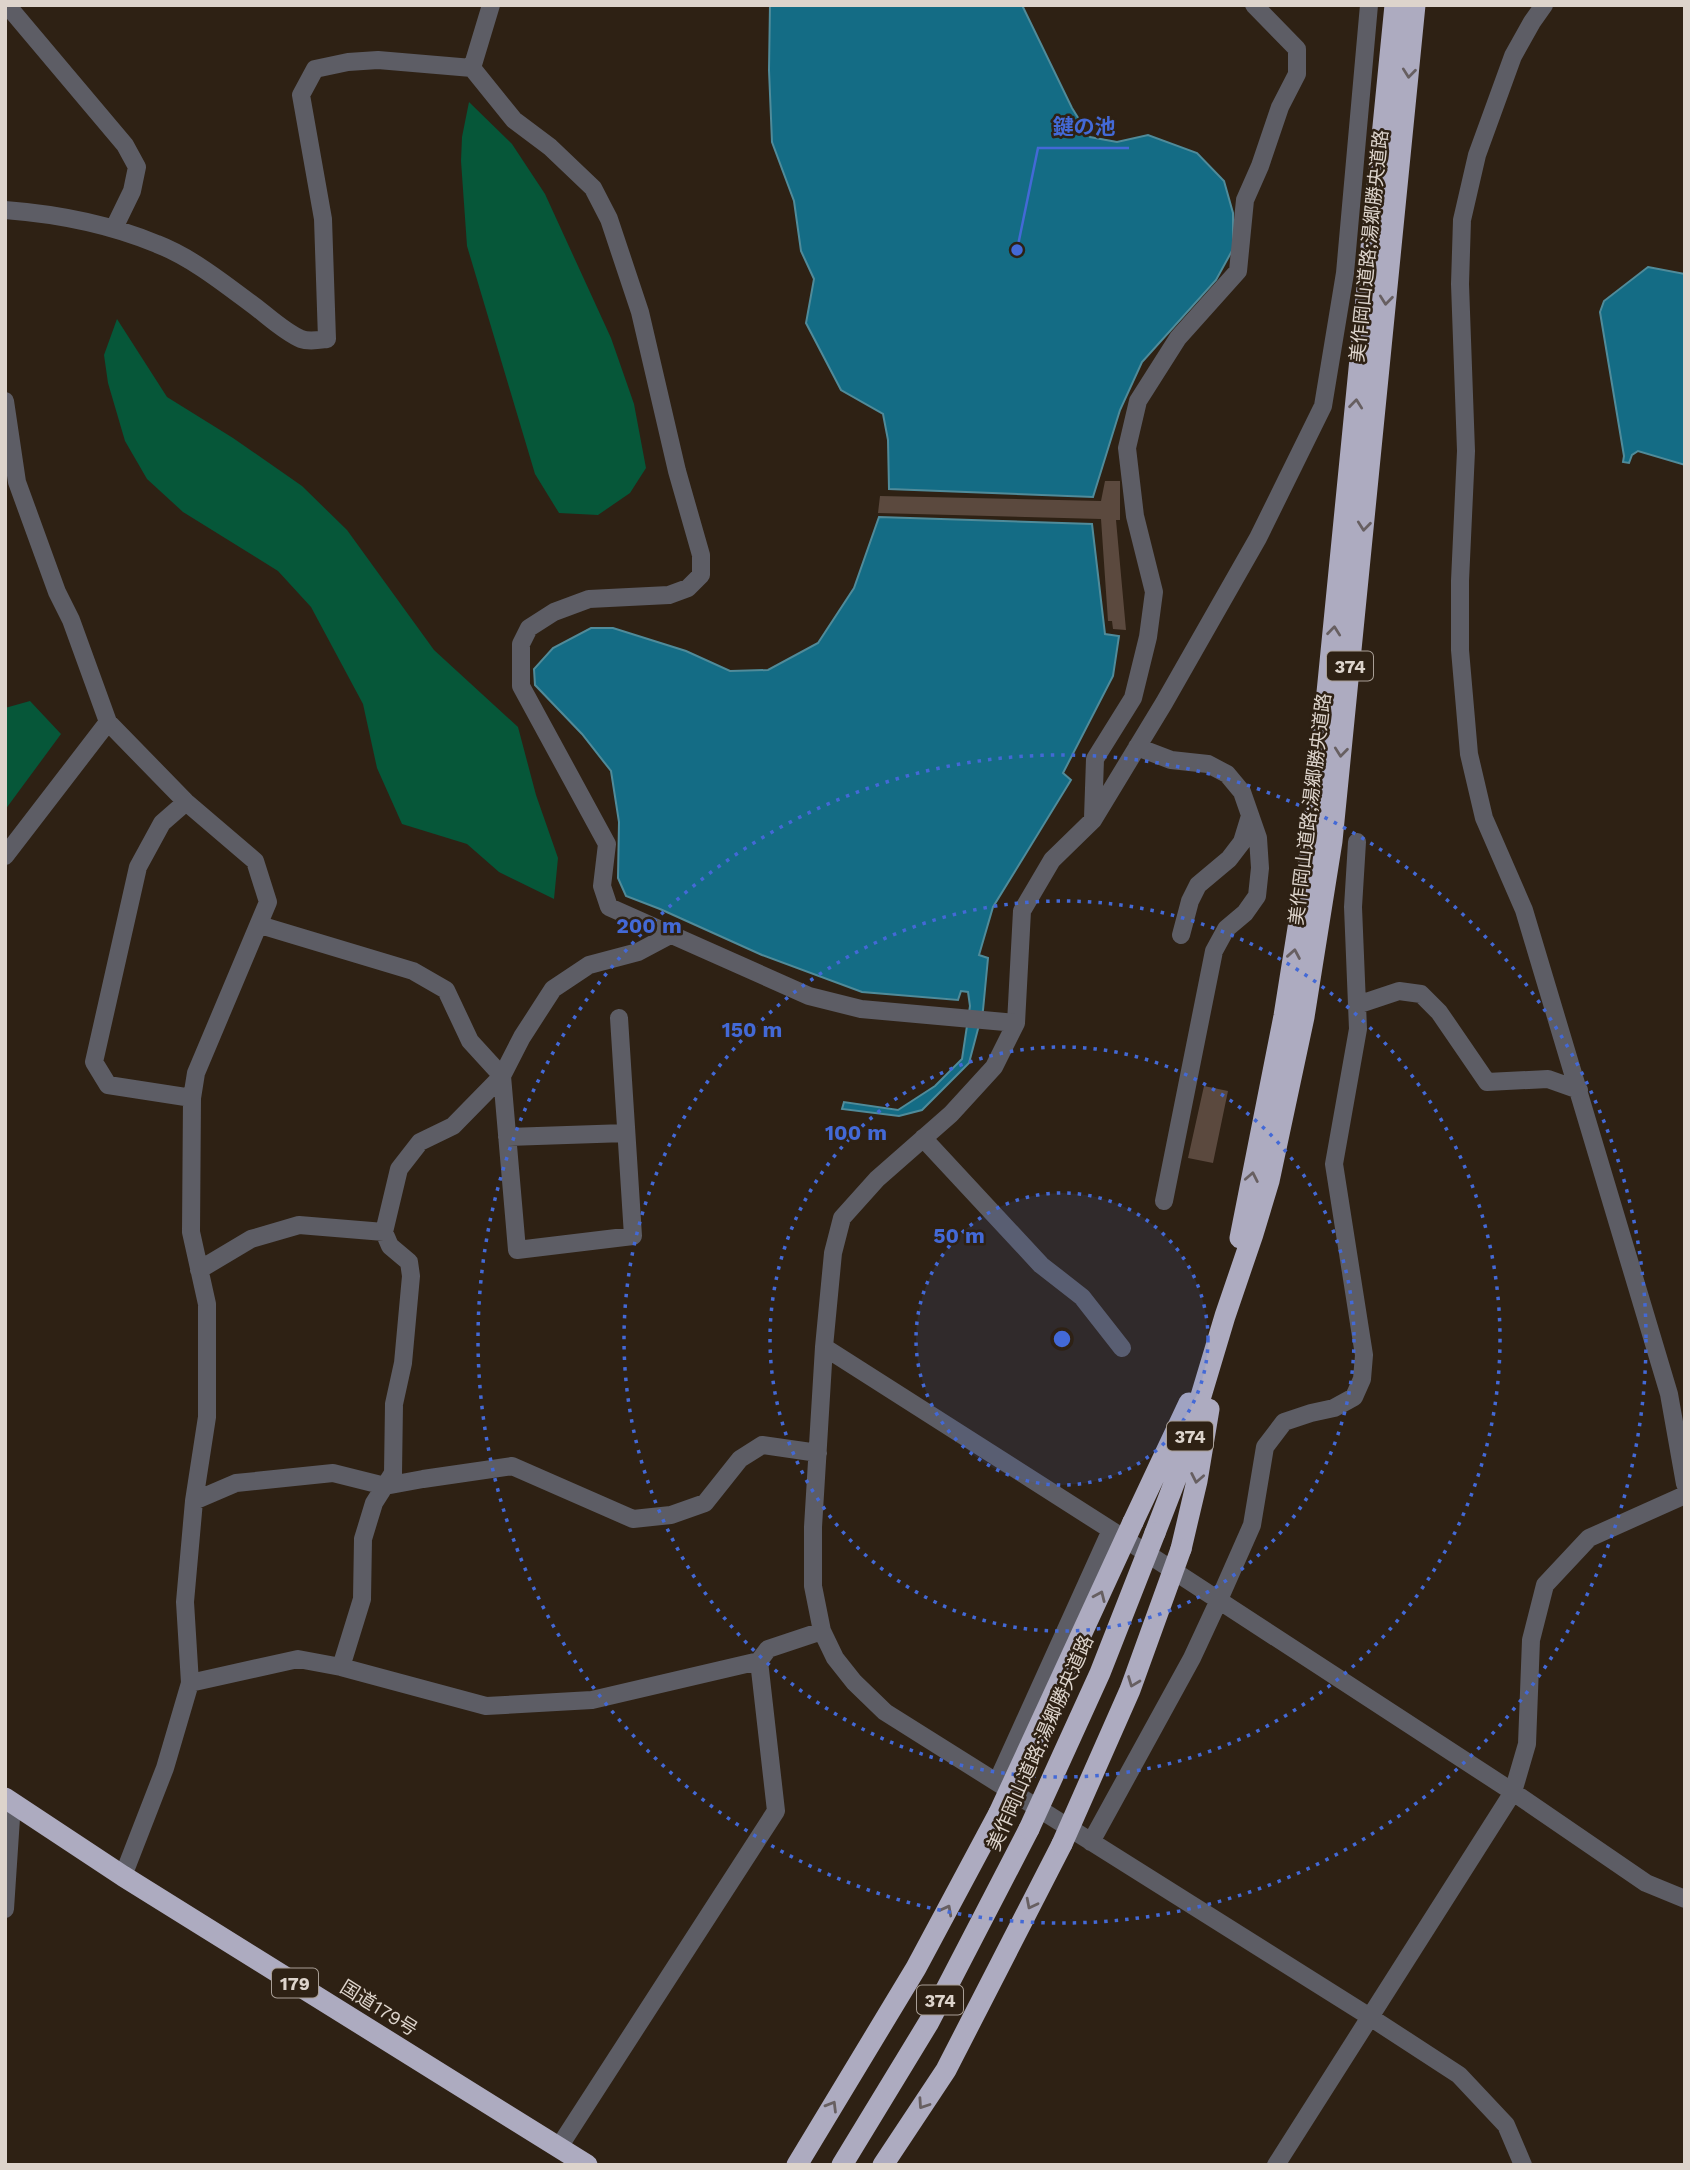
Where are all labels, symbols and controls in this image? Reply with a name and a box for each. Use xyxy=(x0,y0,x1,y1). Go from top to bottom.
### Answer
one-way arrow xyxy=(1401,67,1416,79)
callout: 鍵の池 xyxy=(1038,106,1129,148)
text: 鍵の池 xyxy=(1053,114,1116,139)
street label: 美作岡山道路;湯郷勝央道路 xyxy=(1345,129,1393,363)
one-way arrow xyxy=(1379,294,1394,305)
one-way arrow xyxy=(1348,398,1363,409)
one-way arrow xyxy=(1357,521,1372,532)
one-way arrow xyxy=(1326,625,1341,636)
road number: 374 xyxy=(1327,652,1373,680)
street label: 美作岡山道路;湯郷勝央道路 xyxy=(1284,692,1336,926)
one-way arrow xyxy=(1334,747,1349,758)
text: 200 m xyxy=(616,913,682,938)
one-way arrow xyxy=(1286,948,1301,960)
text: 150 m xyxy=(722,1017,782,1042)
text: 100 m xyxy=(825,1120,887,1145)
one-way arrow xyxy=(1243,1171,1258,1183)
text: 50 m xyxy=(933,1223,985,1248)
centre of rings xyxy=(1050,1327,1074,1351)
road number: 374 xyxy=(1167,1422,1213,1450)
one-way arrow xyxy=(1191,1472,1206,1484)
one-way arrow xyxy=(1092,1591,1106,1603)
street label: 美作岡山道路;湯郷勝央道路 xyxy=(982,1632,1098,1854)
one-way arrow xyxy=(1127,1676,1141,1688)
one-way arrow xyxy=(1025,1897,1039,1909)
one-way arrow xyxy=(939,1905,952,1917)
road number: 179 xyxy=(272,1968,318,1997)
street label: 国道179号 xyxy=(336,1975,422,2041)
road number: 374 xyxy=(917,1986,963,2014)
one-way arrow xyxy=(918,2097,931,2110)
one-way arrow xyxy=(824,2101,837,2114)

